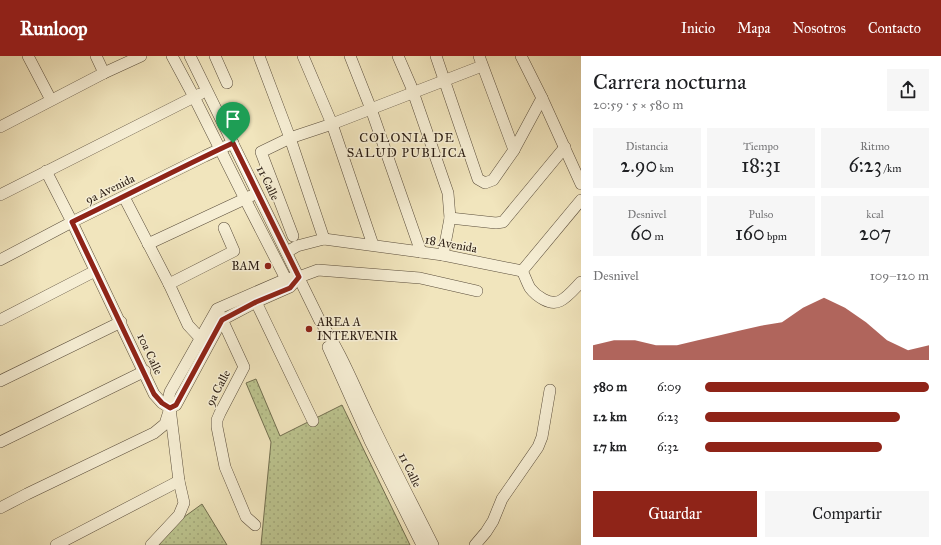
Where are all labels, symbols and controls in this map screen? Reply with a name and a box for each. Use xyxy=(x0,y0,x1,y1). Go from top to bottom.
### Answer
text: Runloop xyxy=(20,17,88,40)
text: Inicio xyxy=(681,20,715,37)
text: Mapa xyxy=(737,20,770,37)
text: Nosotros xyxy=(792,20,846,37)
text: Contacto xyxy=(868,20,921,37)
text: Carrera nocturna xyxy=(593,68,746,95)
button: share xyxy=(887,69,929,111)
text: 20:59 · 5 × 580 m xyxy=(593,97,684,113)
pin xyxy=(216,102,250,143)
icon: arrive xyxy=(222,108,244,130)
district label: COLONIA DE SALUD PUBLICA xyxy=(347,130,467,161)
text: Distancia xyxy=(626,140,668,153)
text: Tiempo xyxy=(743,140,779,153)
text: Ritmo xyxy=(860,140,890,153)
text: 2.90 xyxy=(620,153,657,177)
text: 18:31 xyxy=(741,153,781,177)
text: 6:23 xyxy=(849,153,882,177)
text: km xyxy=(657,162,674,175)
text: /km xyxy=(882,162,901,175)
street label: 11 Calle xyxy=(254,163,282,203)
street label: 9a Avenida xyxy=(83,171,138,207)
text: Desnivel xyxy=(628,208,666,221)
text: Pulso xyxy=(749,208,773,221)
text: kcal xyxy=(866,208,884,221)
text: 60 xyxy=(630,221,652,245)
text: 160 xyxy=(735,221,765,245)
text: 207 xyxy=(859,221,891,245)
text: m xyxy=(652,230,664,243)
text: bpm xyxy=(765,230,787,243)
street label: 18 Avenida xyxy=(424,233,479,256)
place label: BAM xyxy=(232,259,260,273)
marker: BAM xyxy=(263,261,273,271)
text: Desnivel xyxy=(593,268,639,284)
text: 109–120 m xyxy=(870,268,929,284)
place label: AREA A INTERVENIR xyxy=(316,315,398,343)
marker: AREA A INTERVENIR xyxy=(304,324,314,334)
street label: 10a Calle xyxy=(134,331,166,377)
street label: 9a Calle xyxy=(203,368,233,408)
text: 580 m xyxy=(593,379,627,395)
text: 6:09 xyxy=(657,379,682,395)
text: 1.2 km xyxy=(593,409,627,425)
text: 6:23 xyxy=(657,409,679,425)
text: 1.7 km xyxy=(593,439,627,455)
text: 6:32 xyxy=(657,439,679,455)
street label: 11 Calle xyxy=(396,450,424,490)
button: Guardar xyxy=(593,491,757,537)
button: Compartir xyxy=(765,491,929,537)

